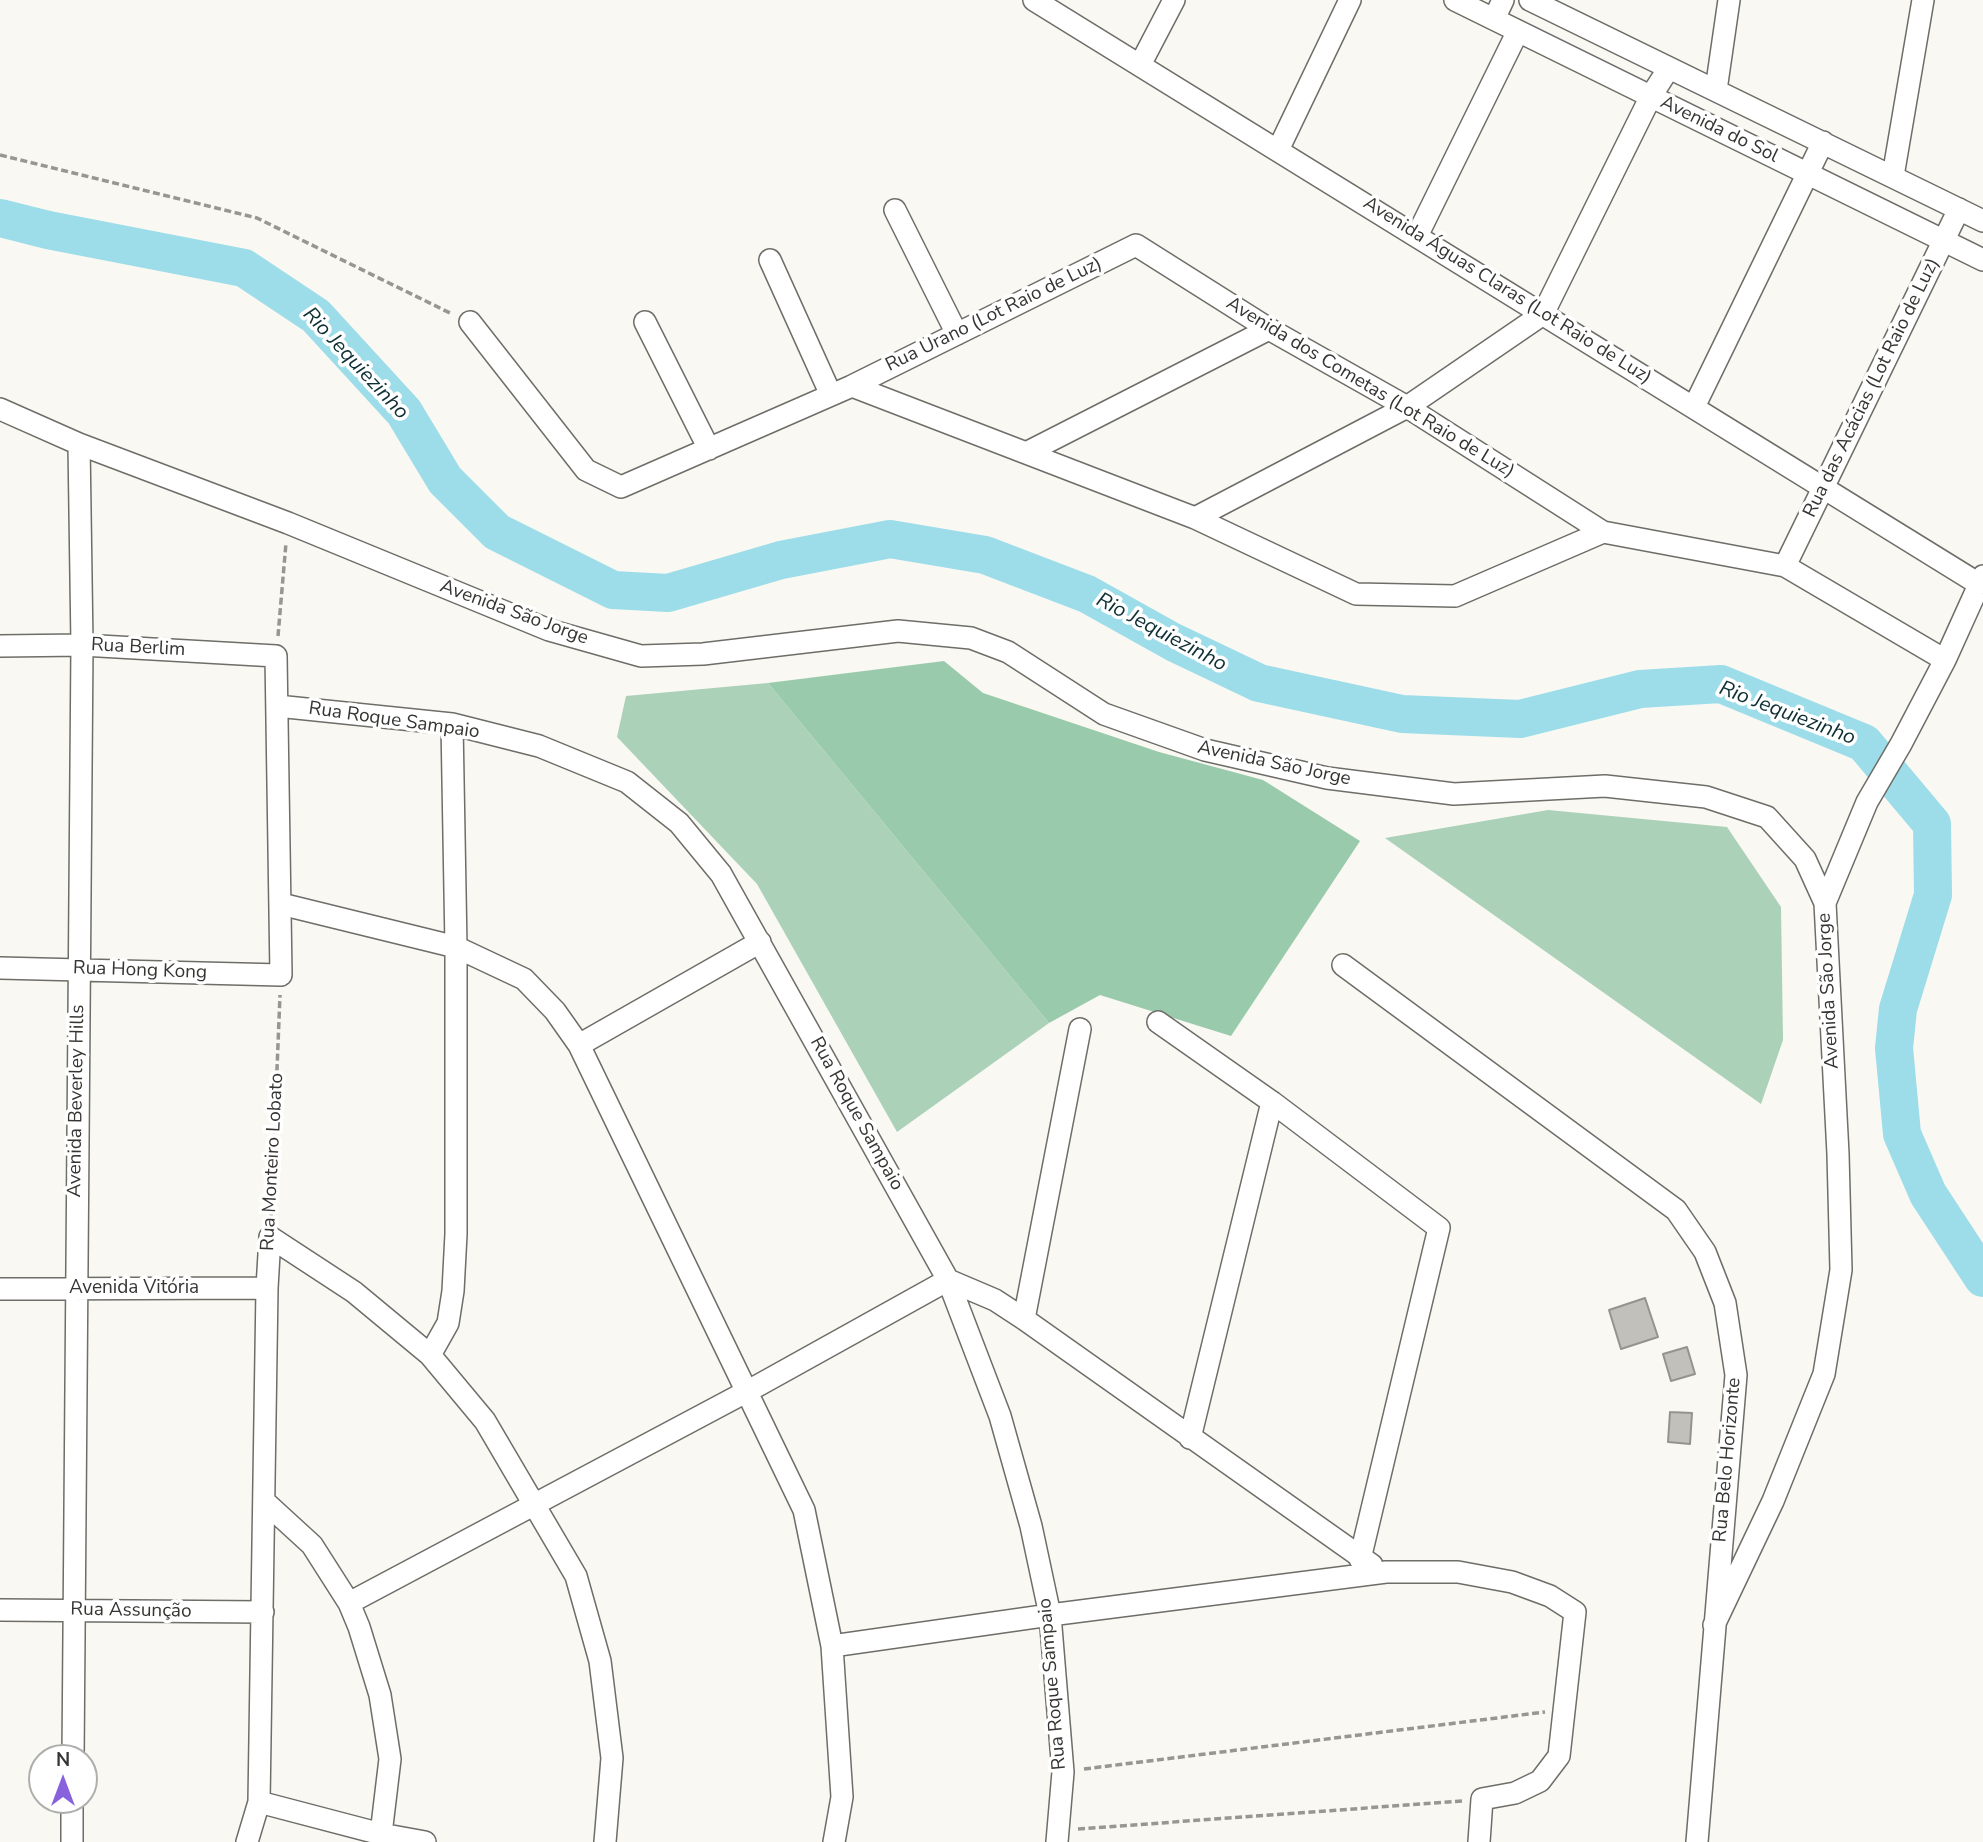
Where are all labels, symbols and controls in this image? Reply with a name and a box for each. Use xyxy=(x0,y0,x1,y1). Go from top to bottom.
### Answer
street label: Avenida do Sol xyxy=(1656,92,1782,168)
street label: Avenida Águas Claras (Lot Raio de Luz) xyxy=(1359,192,1655,390)
street label: Rua Urano (Lot Raio de Luz) xyxy=(882,253,1106,377)
street label: Rua das Acácias (Lot Raio de Luz) xyxy=(1799,255,1945,521)
street label: Avenida dos Cometas (Lot Raio de Luz) xyxy=(1222,293,1518,483)
water label: Rio Jequiezinho xyxy=(297,303,413,425)
street label: Avenida São Jorge xyxy=(437,576,591,650)
water label: Rio Jequiezinho xyxy=(1091,588,1231,678)
street label: Rua Berlim xyxy=(90,634,186,662)
water label: Rio Jequiezinho xyxy=(1715,676,1859,752)
street label: Rua Roque Sampaio xyxy=(307,698,481,744)
street label: Avenida São Jorge xyxy=(1195,737,1353,791)
street label: Avenida São Jorge xyxy=(1814,912,1844,1070)
street label: Rua Hong Kong xyxy=(72,957,208,985)
street label: Avenida Beverley Hills xyxy=(64,1004,90,1198)
street label: Rua Roque Sampaio xyxy=(804,1033,908,1195)
street label: Rua Monteiro Lobato xyxy=(257,1072,289,1252)
street label: Avenida Vitória xyxy=(69,1277,199,1299)
street label: Rua Belo Horizonte xyxy=(1709,1377,1747,1543)
street label: Rua Roque Sampaio xyxy=(1034,1597,1072,1771)
street label: Rua Assunção xyxy=(70,1599,192,1623)
north arrow xyxy=(28,1744,98,1814)
text: N xyxy=(56,1747,70,1773)

